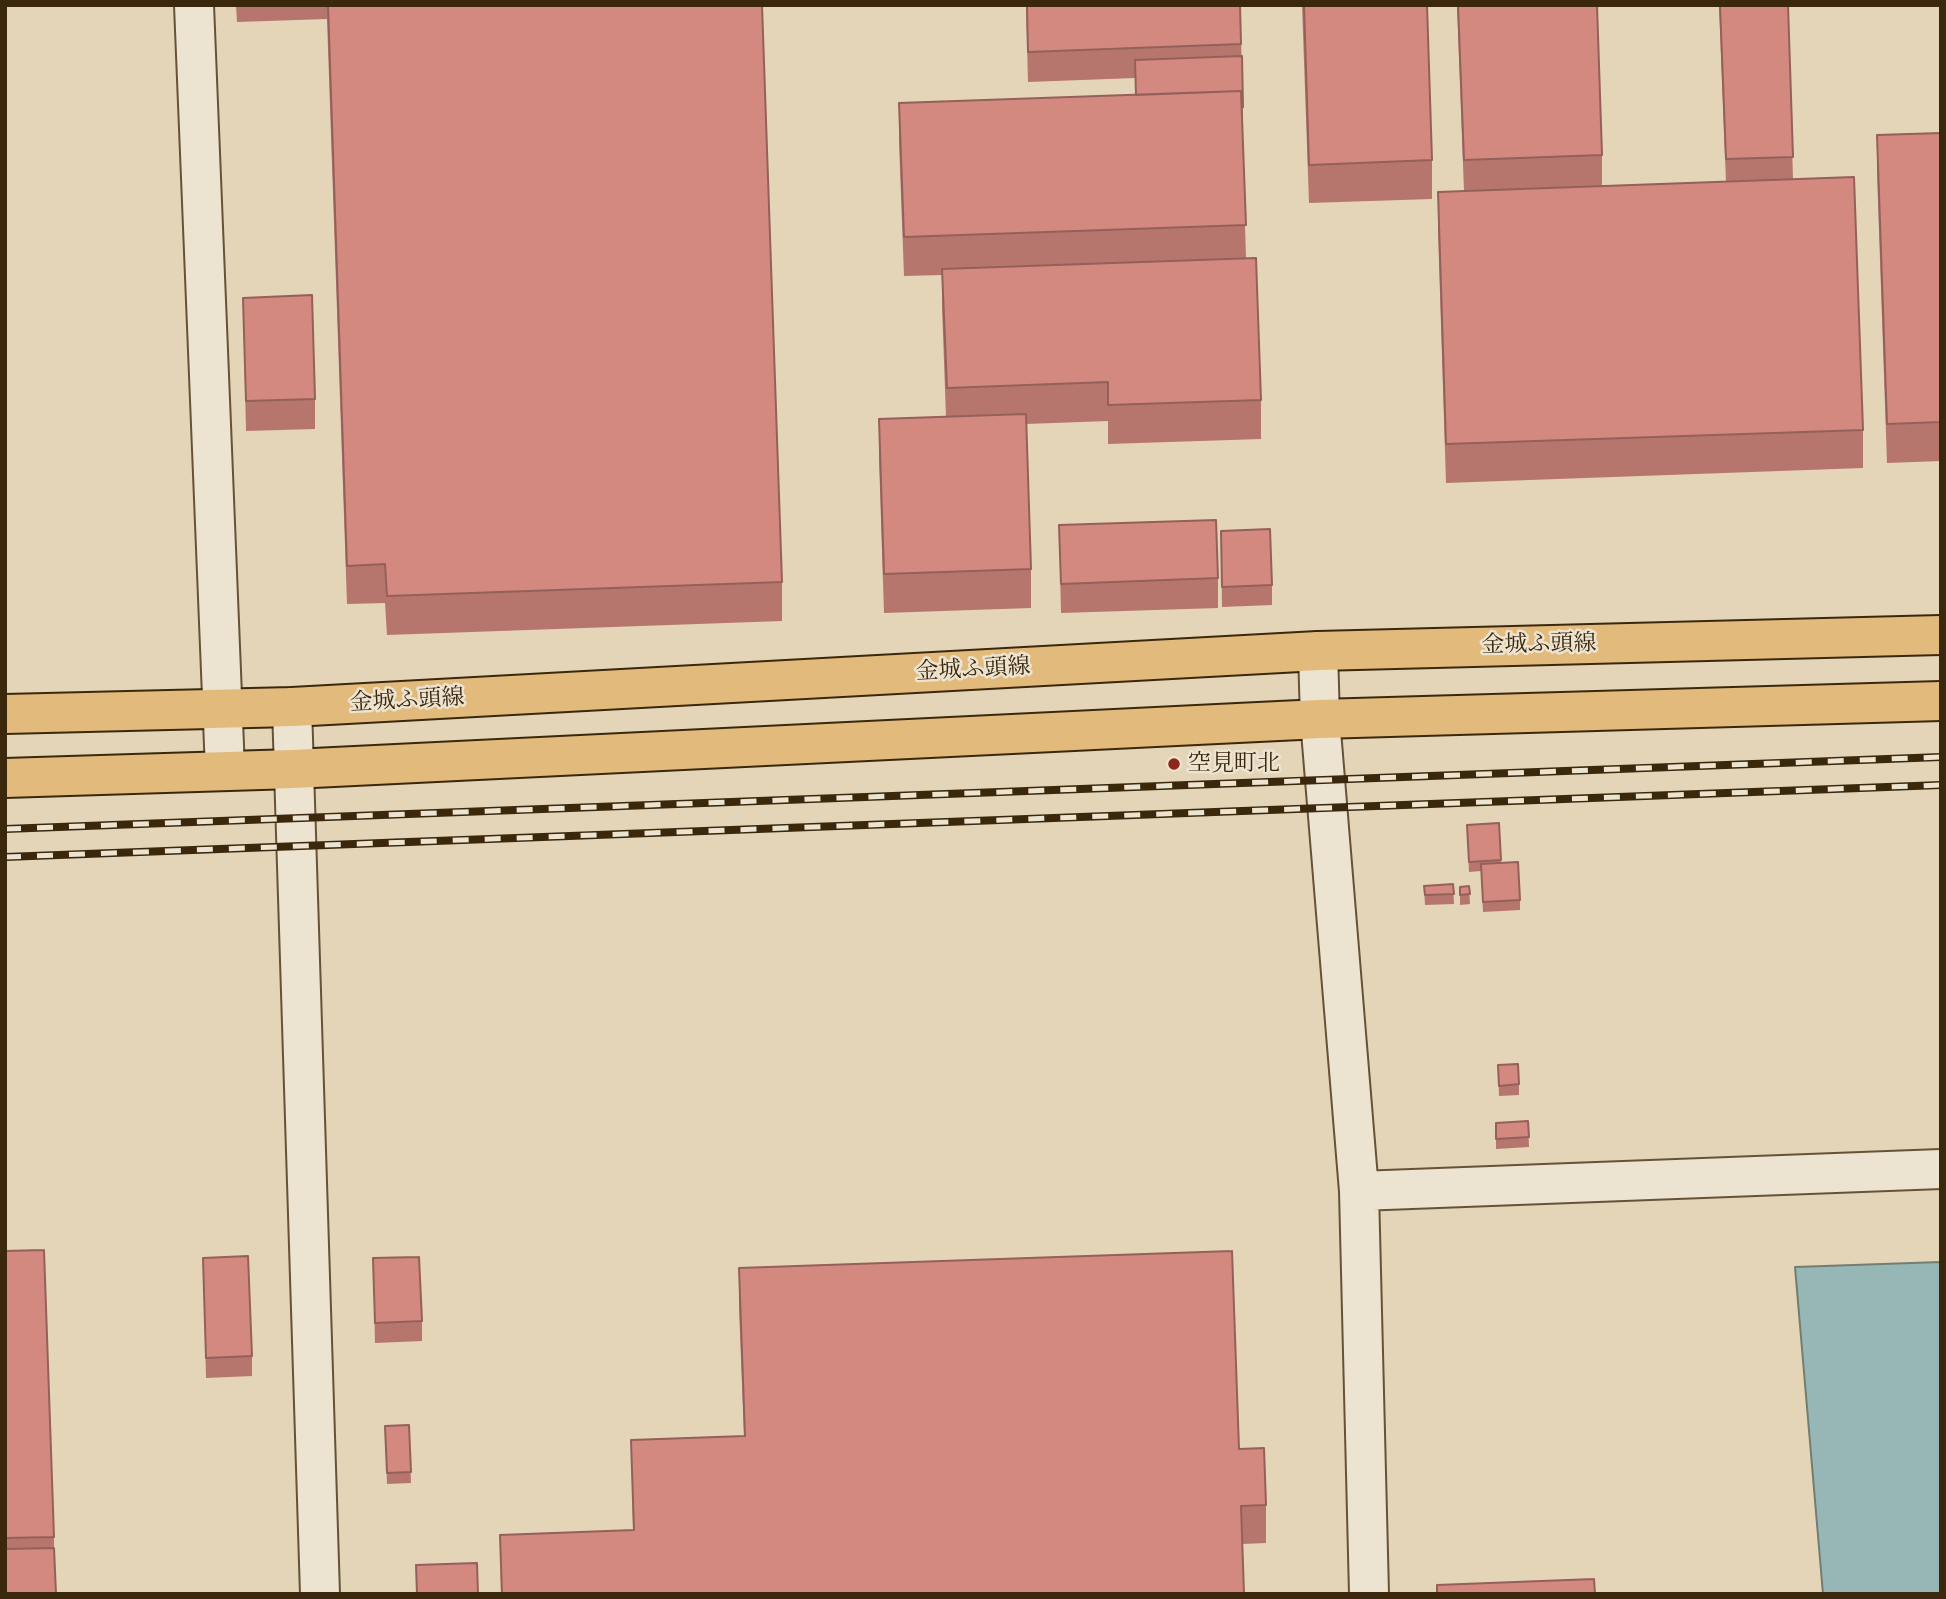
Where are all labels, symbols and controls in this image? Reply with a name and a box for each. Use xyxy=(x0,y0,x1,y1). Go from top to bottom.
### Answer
street label: 金城ふ頭線 xyxy=(1481,630,1597,660)
street label: 金城ふ頭線 xyxy=(915,653,1031,687)
street label: 金城ふ頭線 xyxy=(349,684,465,718)
place label: 空見町北 xyxy=(1188,750,1280,778)
marker: 空見町北 xyxy=(1166,756,1182,772)

